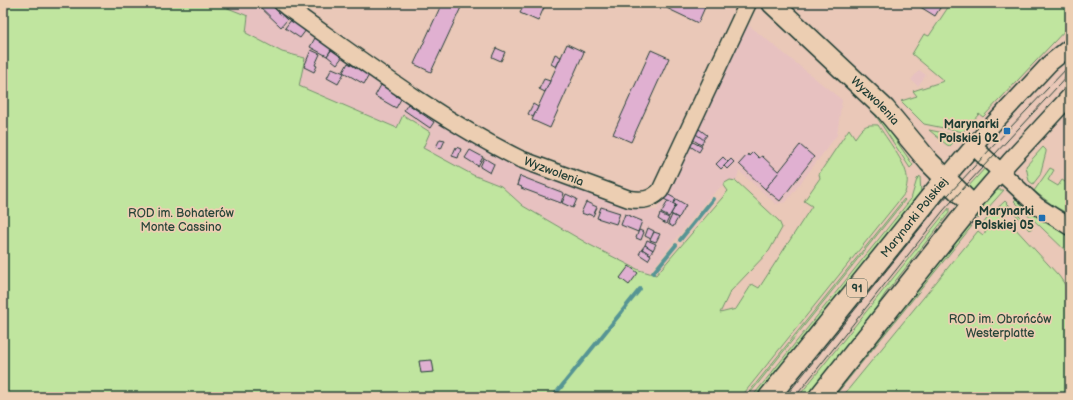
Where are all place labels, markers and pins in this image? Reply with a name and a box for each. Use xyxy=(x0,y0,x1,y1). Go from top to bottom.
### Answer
place label: Marynarki Polskiej 02 xyxy=(939,117,1000,146)
marker: Marynarki Polskiej 02 xyxy=(1002,126,1012,136)
place label: Marynarki Polskiej 05 xyxy=(974,204,1034,233)
marker: Marynarki Polskiej 05 xyxy=(1037,213,1047,223)

